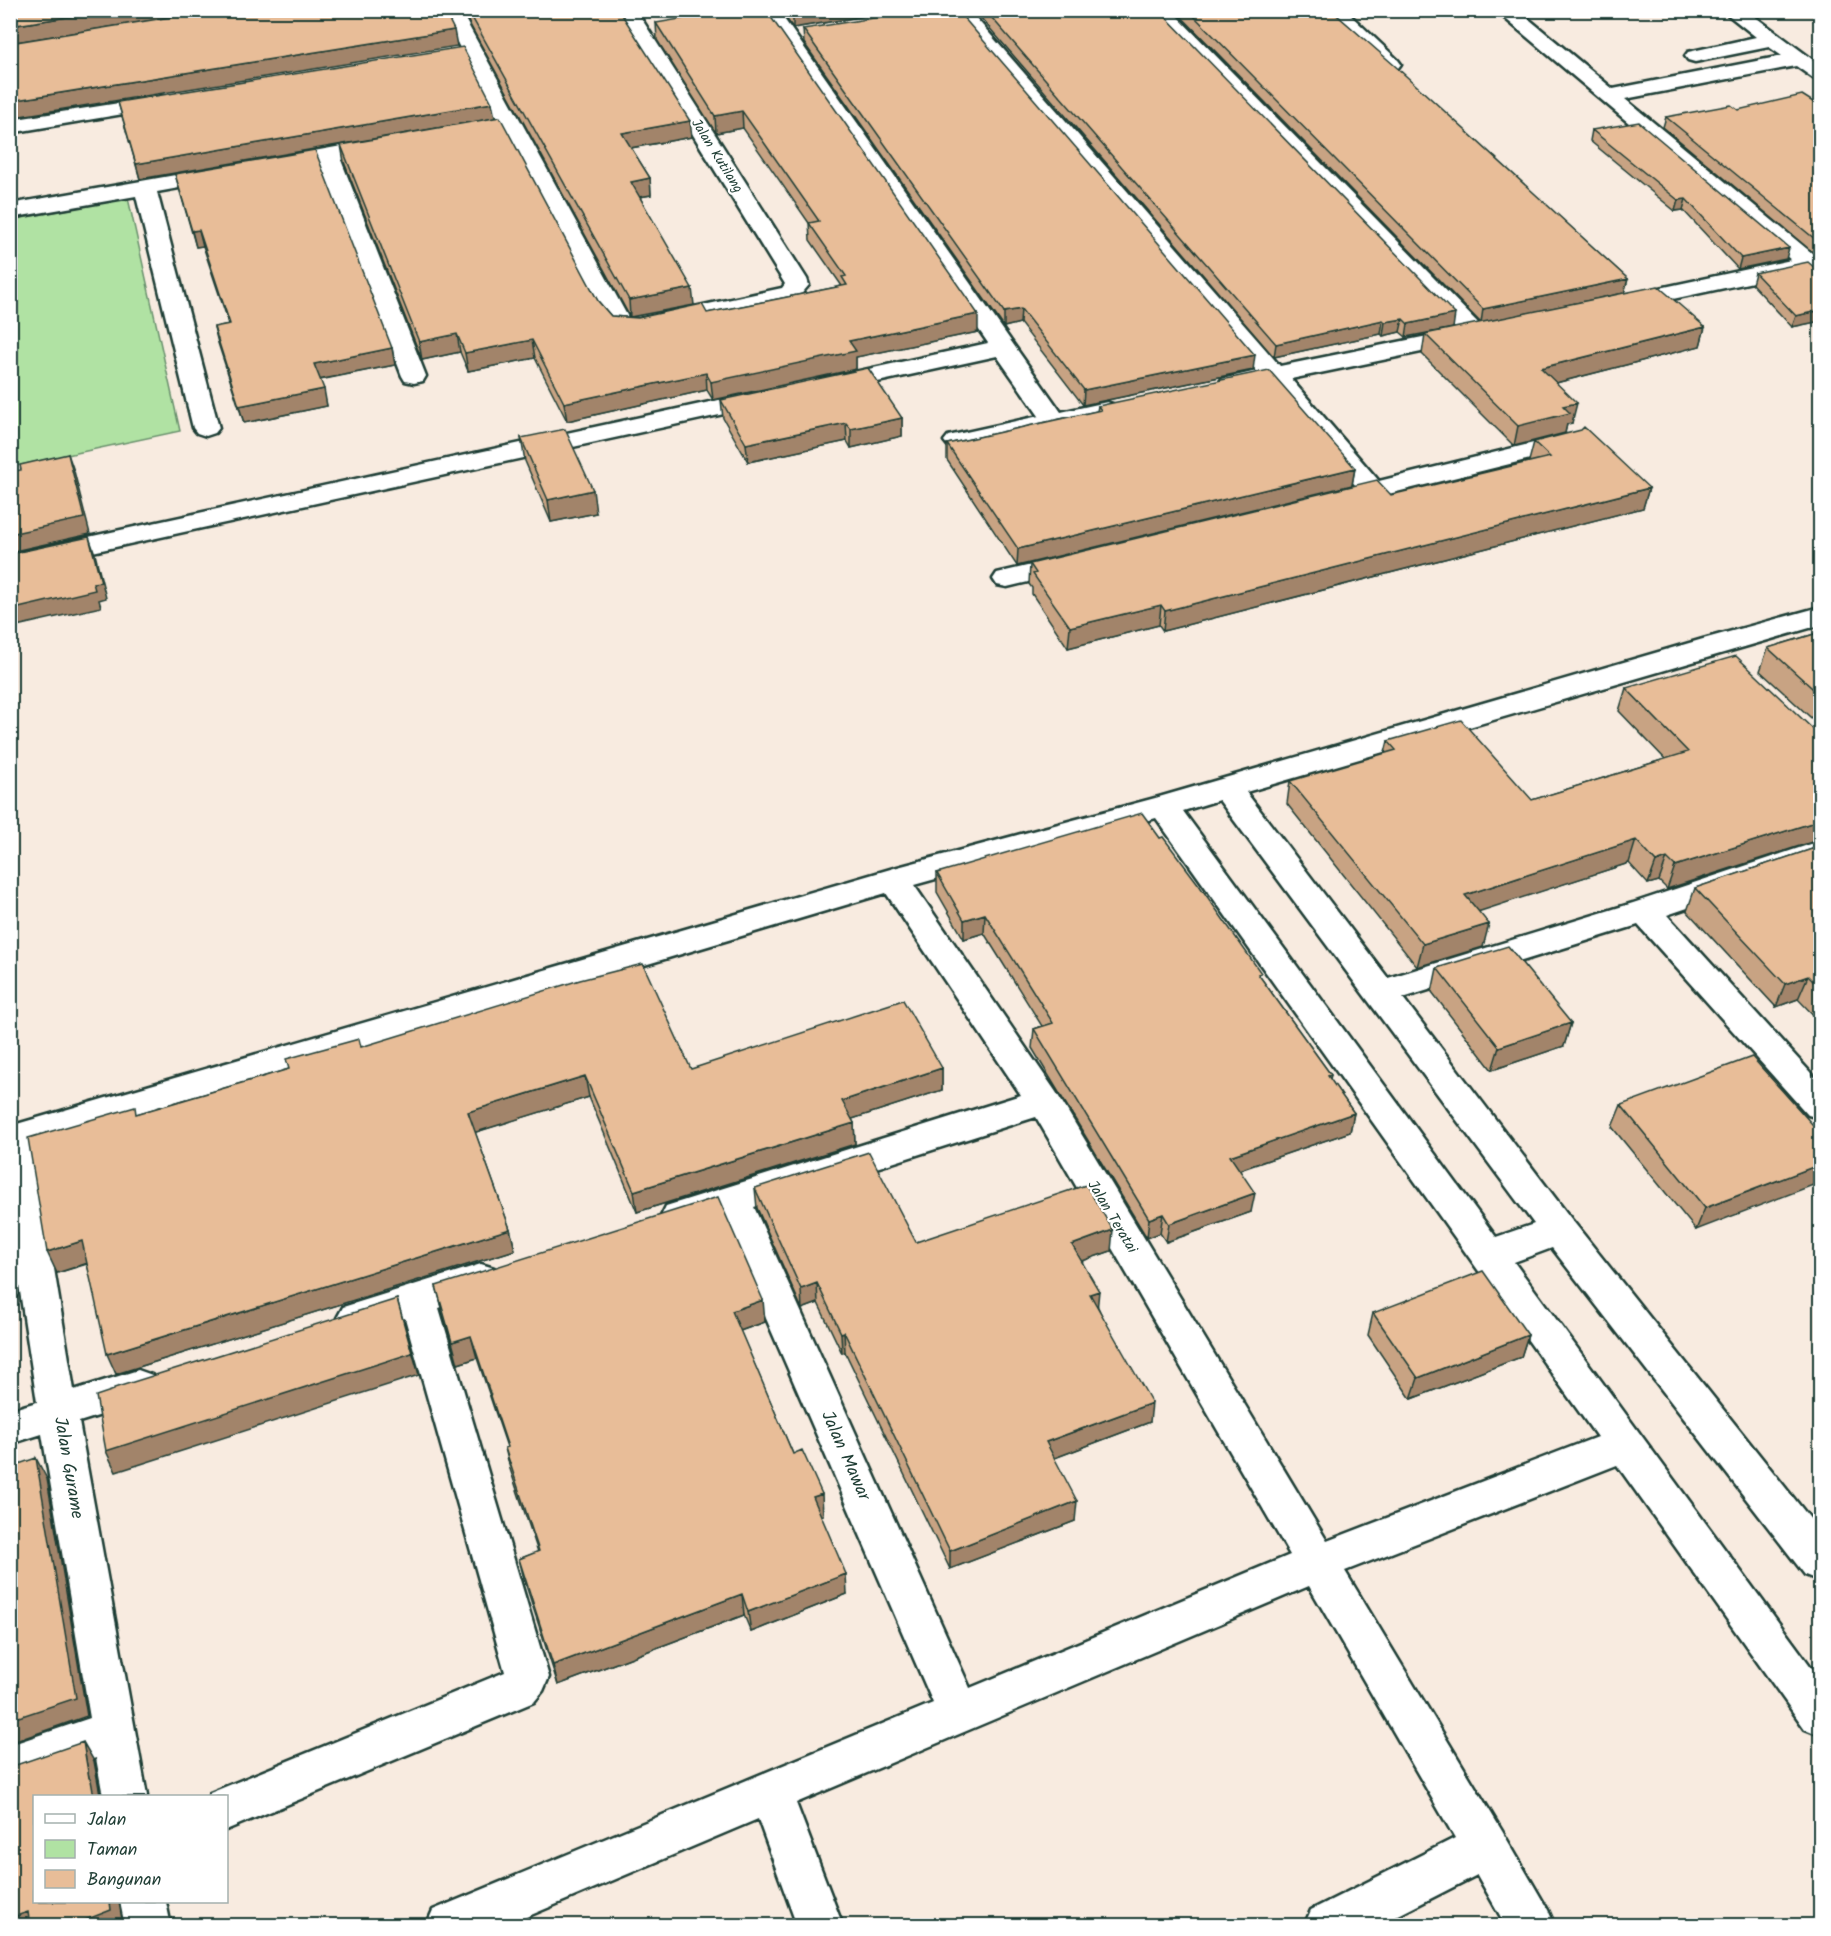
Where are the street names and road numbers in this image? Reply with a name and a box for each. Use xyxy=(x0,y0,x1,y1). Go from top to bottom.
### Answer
street label: Jalan Kutilang xyxy=(685,115,749,197)
street label: Jalan Teratai xyxy=(1081,1176,1144,1260)
street label: Jalan Mawar xyxy=(812,1406,878,1507)
street label: Jalan Gurame xyxy=(45,1415,91,1521)

